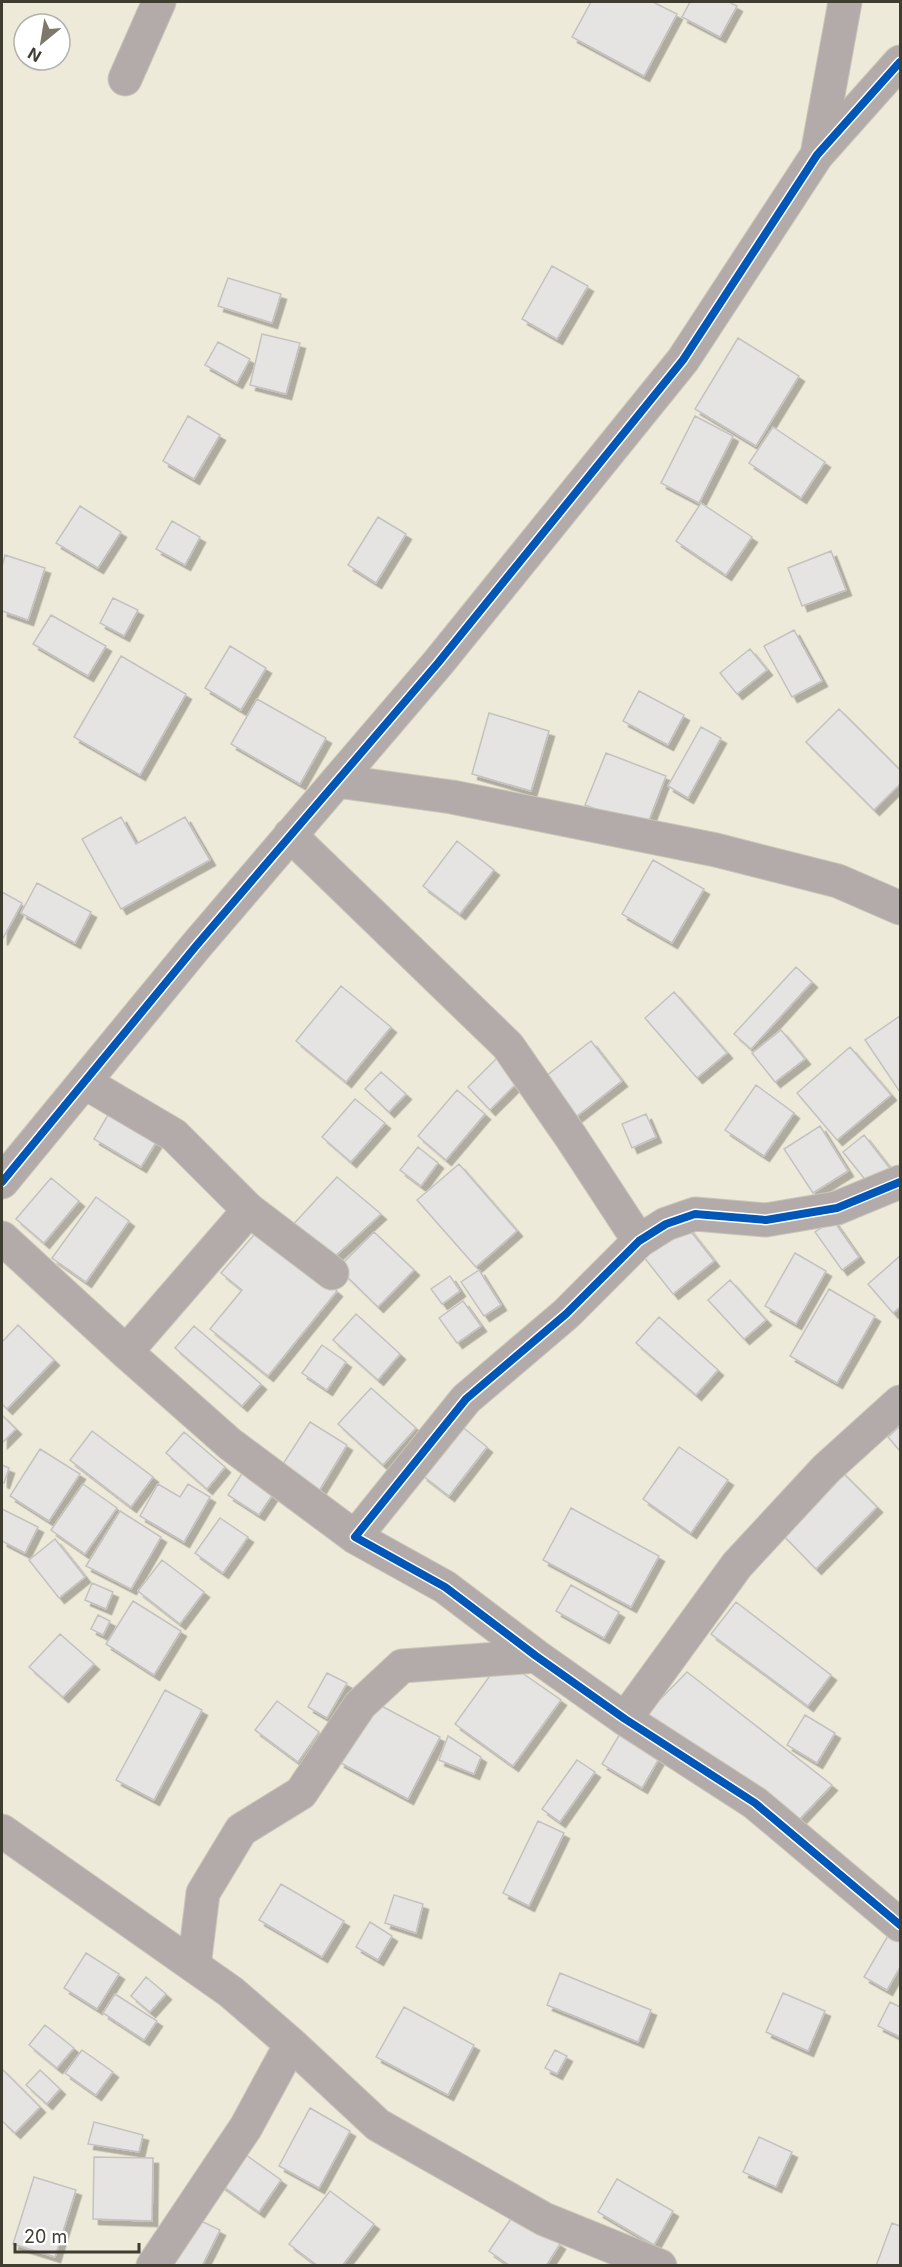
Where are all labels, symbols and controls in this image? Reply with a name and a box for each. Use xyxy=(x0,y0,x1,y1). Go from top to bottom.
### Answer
north arrow xyxy=(12,12,72,72)
text: N xyxy=(24,43,45,67)
scale bar xyxy=(15,2216,140,2254)
text: 20 m xyxy=(24,2226,67,2247)

